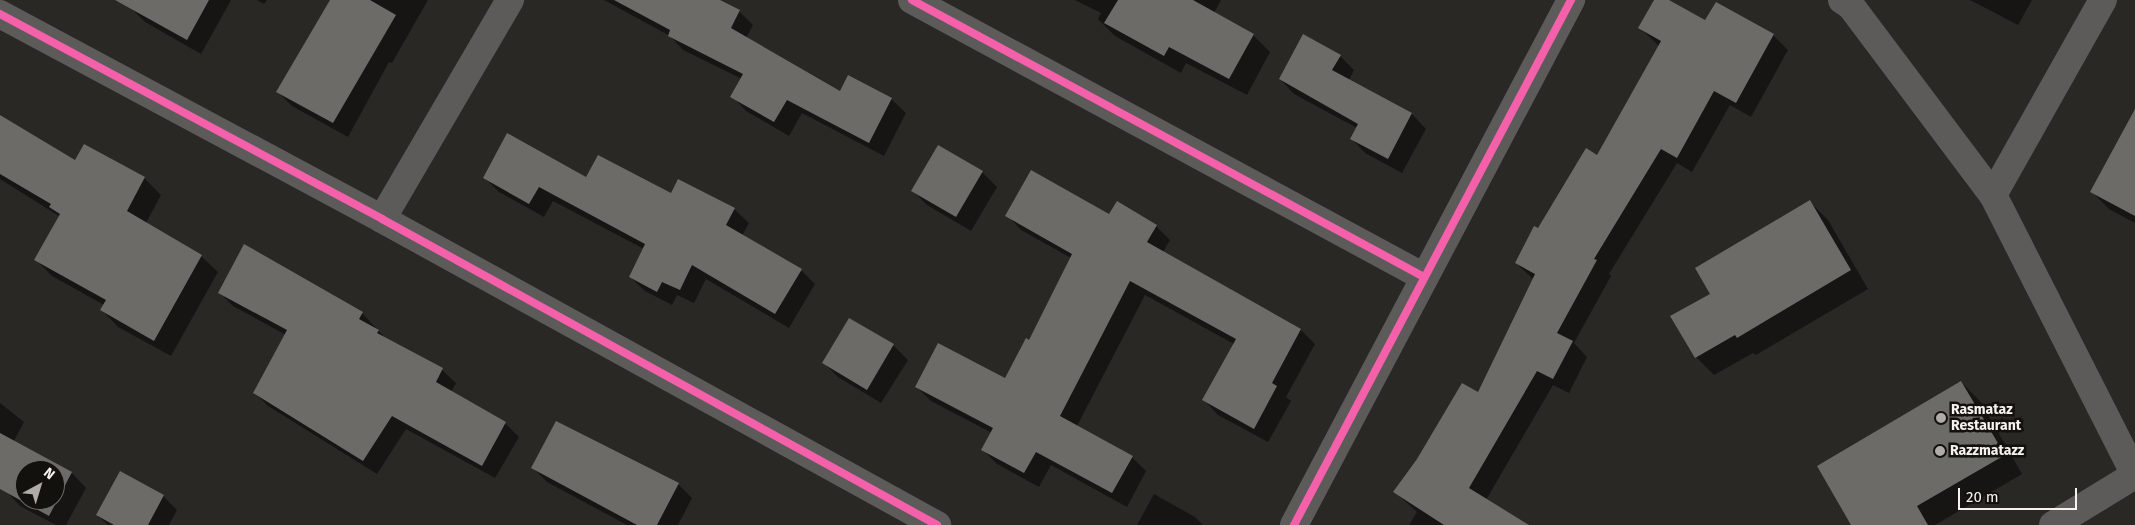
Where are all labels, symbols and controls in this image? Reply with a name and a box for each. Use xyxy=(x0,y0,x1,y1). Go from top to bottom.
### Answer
place label: Rasmataz Restaurant xyxy=(1951,402,2021,434)
marker: Rasmataz Restaurant xyxy=(1935,412,1947,424)
place label: Razzmatazz xyxy=(1950,443,2024,459)
marker: Razzmatazz xyxy=(1934,445,1946,457)
north arrow xyxy=(15,460,65,510)
text: N xyxy=(40,464,58,483)
scale bar xyxy=(1960,478,2079,510)
text: 20 m xyxy=(1966,488,1999,506)

